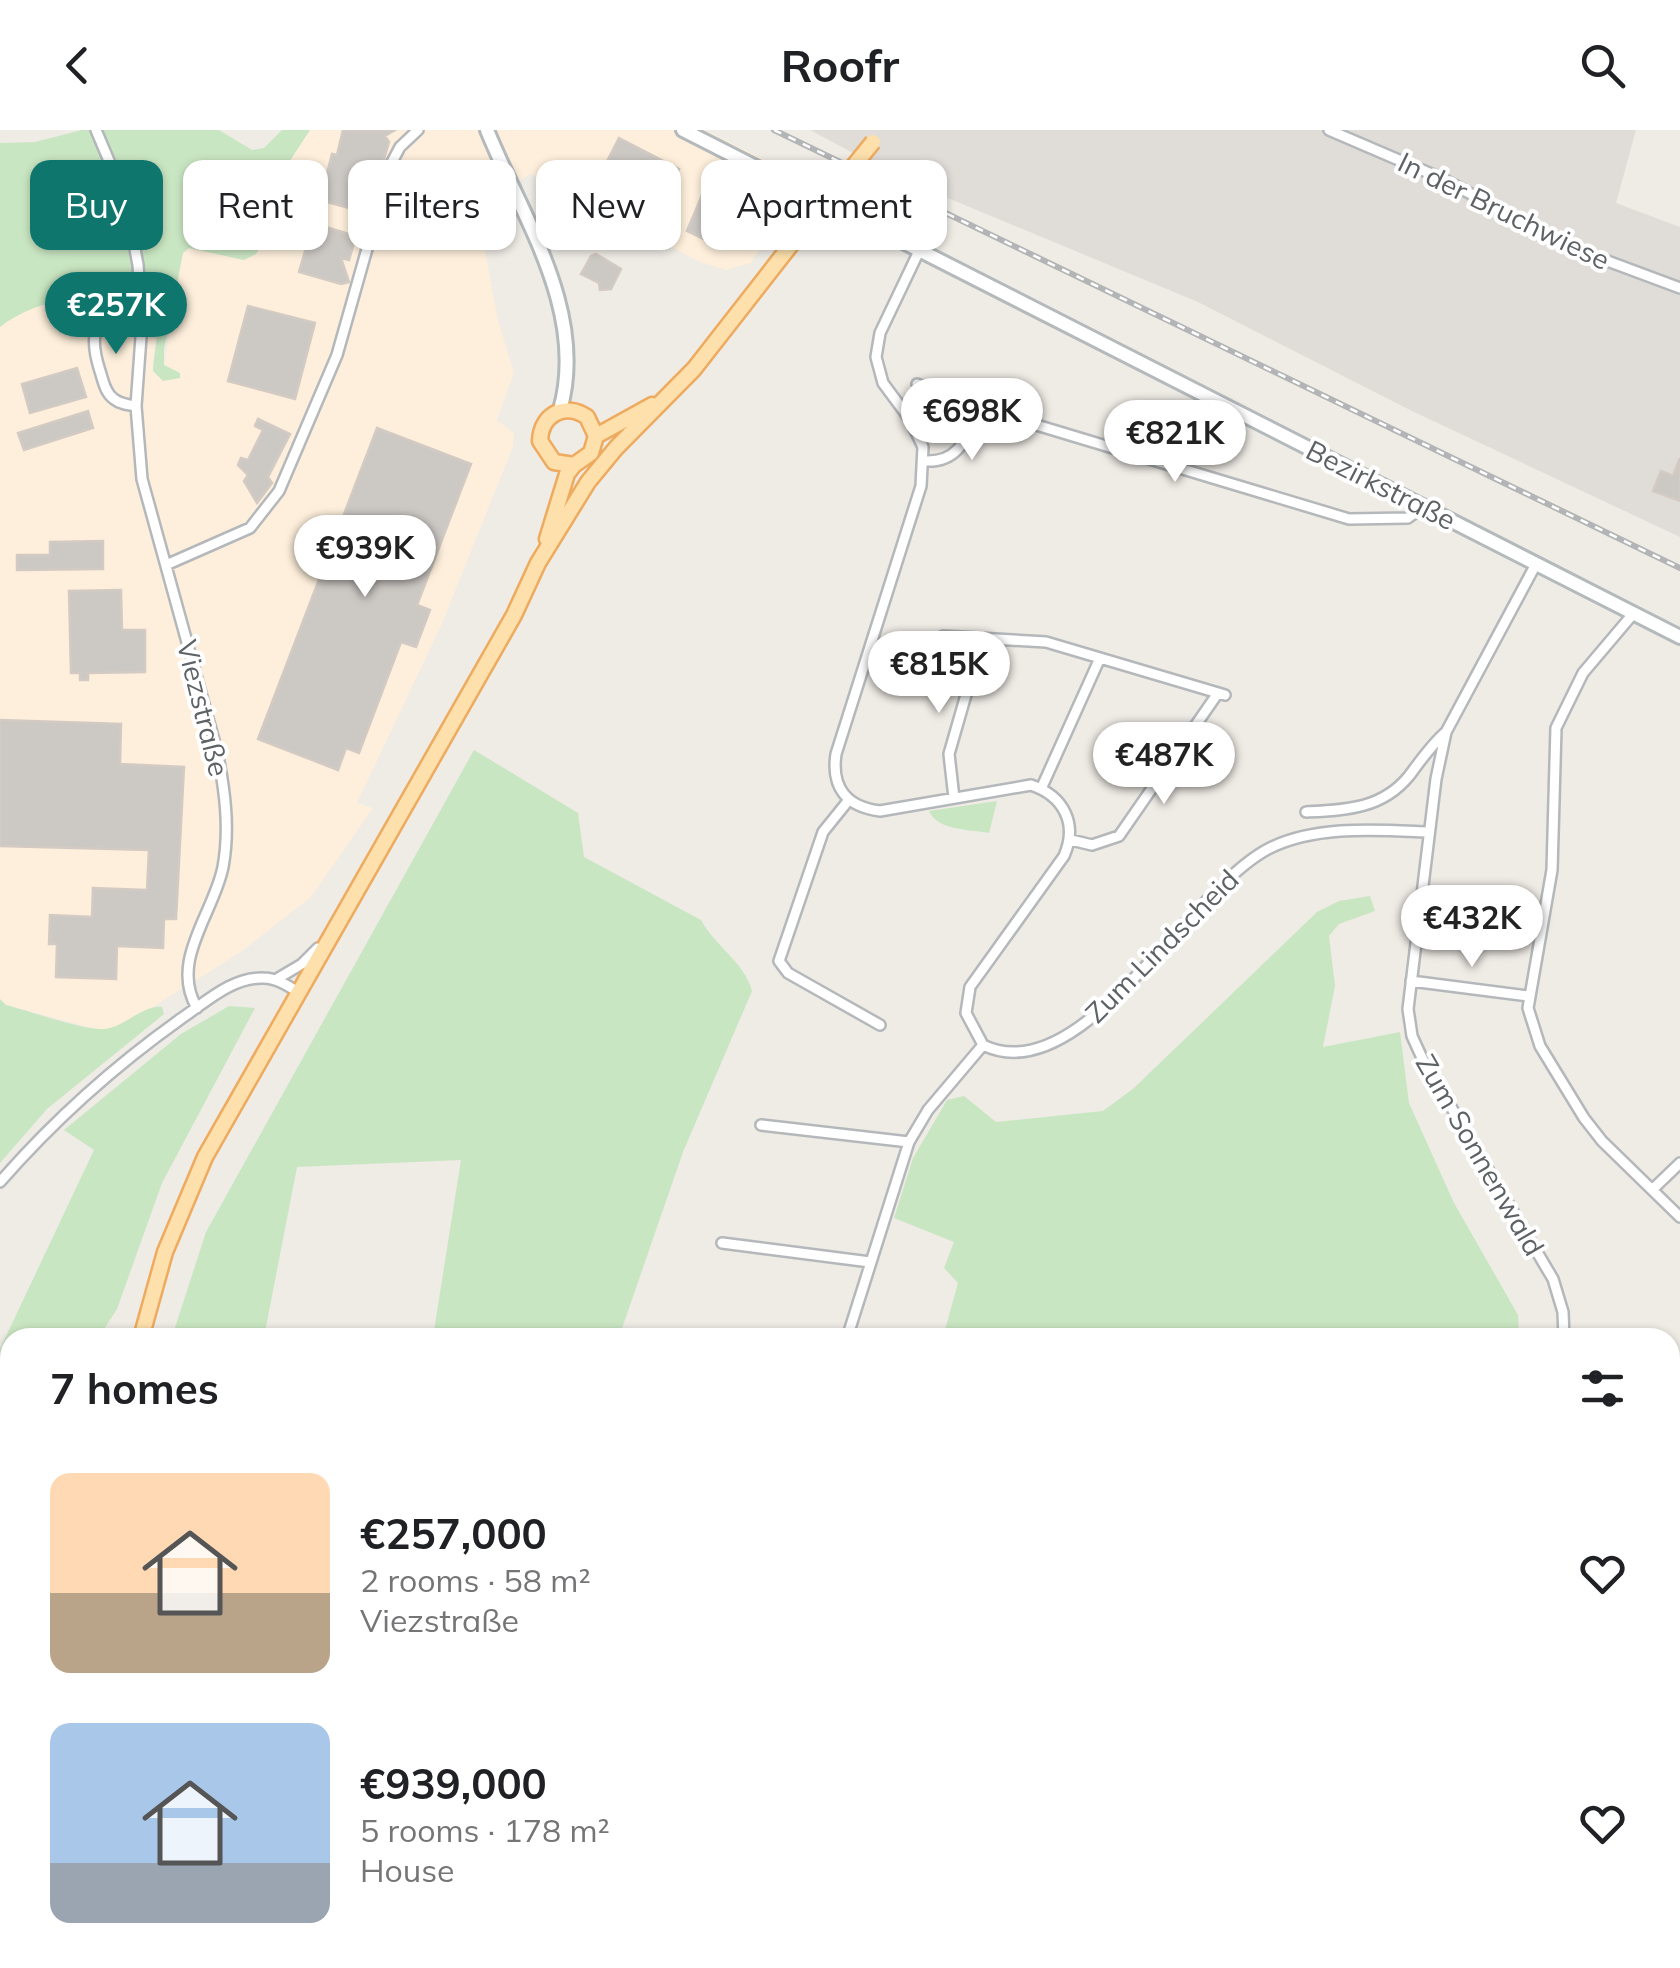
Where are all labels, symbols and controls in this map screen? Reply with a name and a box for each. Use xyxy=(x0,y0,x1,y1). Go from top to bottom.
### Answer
text: Roofr xyxy=(781,37,899,93)
icon: back xyxy=(50,38,105,93)
icon: search xyxy=(1575,38,1630,93)
street label: In der Bruchwiese xyxy=(1393,144,1616,277)
chip: Buy xyxy=(30,160,163,250)
chip: Rent xyxy=(183,160,328,250)
chip: Filters xyxy=(348,160,516,250)
chip: New xyxy=(536,160,681,250)
chip: Apartment xyxy=(701,160,947,250)
pin: €257K xyxy=(46,272,186,357)
text: €257K xyxy=(67,284,165,324)
pin: €698K xyxy=(902,378,1042,463)
text: €698K xyxy=(923,390,1021,430)
pin: €821K xyxy=(1105,400,1245,485)
text: €821K xyxy=(1126,412,1224,452)
street label: Bezirkstraße xyxy=(1301,432,1462,537)
pin: €939K xyxy=(295,515,435,600)
text: €939K xyxy=(316,527,414,567)
pin: €815K xyxy=(869,631,1009,716)
street label: Viezstraße xyxy=(170,636,237,780)
text: €815K xyxy=(890,643,988,683)
pin: €487K xyxy=(1094,722,1234,807)
text: €487K xyxy=(1115,734,1213,774)
street label: Zum Lindscheid xyxy=(1078,862,1246,1030)
pin: €432K xyxy=(1402,885,1542,970)
text: €432K xyxy=(1423,897,1521,937)
street label: Zum Sonnenwald xyxy=(1409,1048,1552,1262)
icon: filters xyxy=(1575,1361,1630,1416)
text: 7 homes xyxy=(50,1362,219,1415)
text: €257,000 xyxy=(360,1507,547,1560)
icon: home xyxy=(130,1513,250,1633)
icon: heart xyxy=(1575,1546,1630,1601)
text: 2 rooms · 58 m² xyxy=(360,1560,591,1600)
text: Viezstraße xyxy=(360,1600,519,1640)
text: €939,000 xyxy=(360,1757,547,1810)
icon: home xyxy=(130,1763,250,1883)
icon: heart xyxy=(1575,1796,1630,1851)
text: 5 rooms · 178 m² xyxy=(360,1810,610,1850)
text: House xyxy=(360,1850,455,1890)

